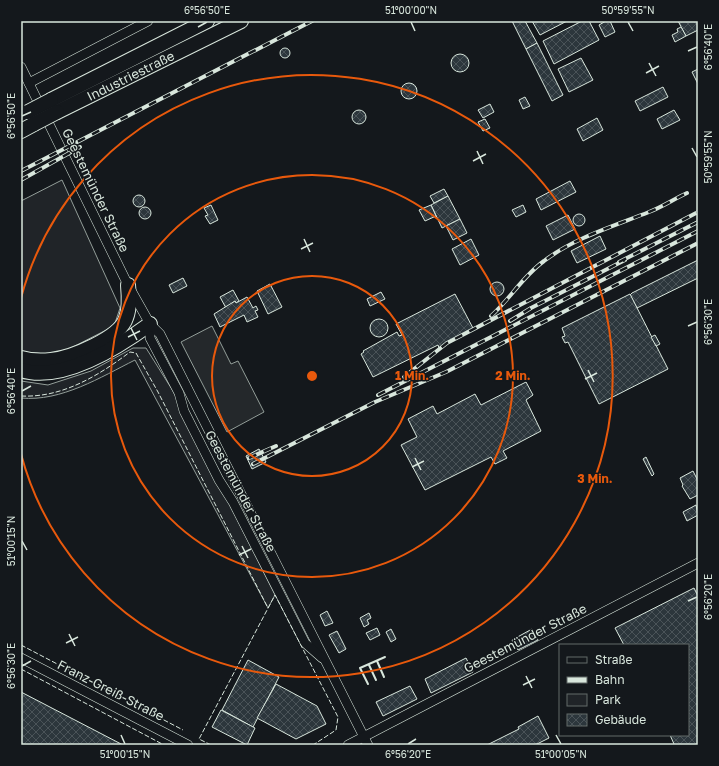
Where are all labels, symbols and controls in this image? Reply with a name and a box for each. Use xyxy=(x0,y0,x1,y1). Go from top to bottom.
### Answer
text: 6°56'50"E xyxy=(184,4,230,16)
text: 51°00'00"N xyxy=(385,4,437,16)
text: 50°59'55"N xyxy=(601,4,655,16)
text: 6°56'40"E xyxy=(702,24,714,70)
street label: Industriestraße xyxy=(84,47,177,104)
text: 6°56'50"E xyxy=(5,93,17,139)
street label: Geestemünder Straße xyxy=(59,125,133,255)
text: 50°59'55"N xyxy=(702,130,714,184)
text: 6°56'30"E xyxy=(702,299,714,345)
text: 6°56'40"E xyxy=(5,368,17,414)
text: 1 Min. xyxy=(395,368,429,383)
text: 2 Min. xyxy=(495,368,531,383)
centre of rings xyxy=(305,369,319,383)
street label: Geestemünder Straße xyxy=(202,427,280,555)
text: 3 Min. xyxy=(577,471,613,486)
text: 51°00'15"N xyxy=(5,516,17,566)
text: 6°56'20"E xyxy=(702,574,714,620)
street label: Geestemünder Straße xyxy=(461,600,589,676)
text: 6°56'30"E xyxy=(5,643,17,689)
legend xyxy=(559,644,689,736)
text: Straße xyxy=(595,652,633,667)
street label: Franz-Greiß-Straße xyxy=(55,656,167,724)
text: Bahn xyxy=(595,672,625,687)
text: Park xyxy=(595,692,621,707)
text: Gebäude xyxy=(595,712,646,727)
text: 51°00'15"N xyxy=(100,748,150,760)
text: 6°56'20"E xyxy=(385,748,431,760)
text: 51°00'05"N xyxy=(535,748,587,760)

